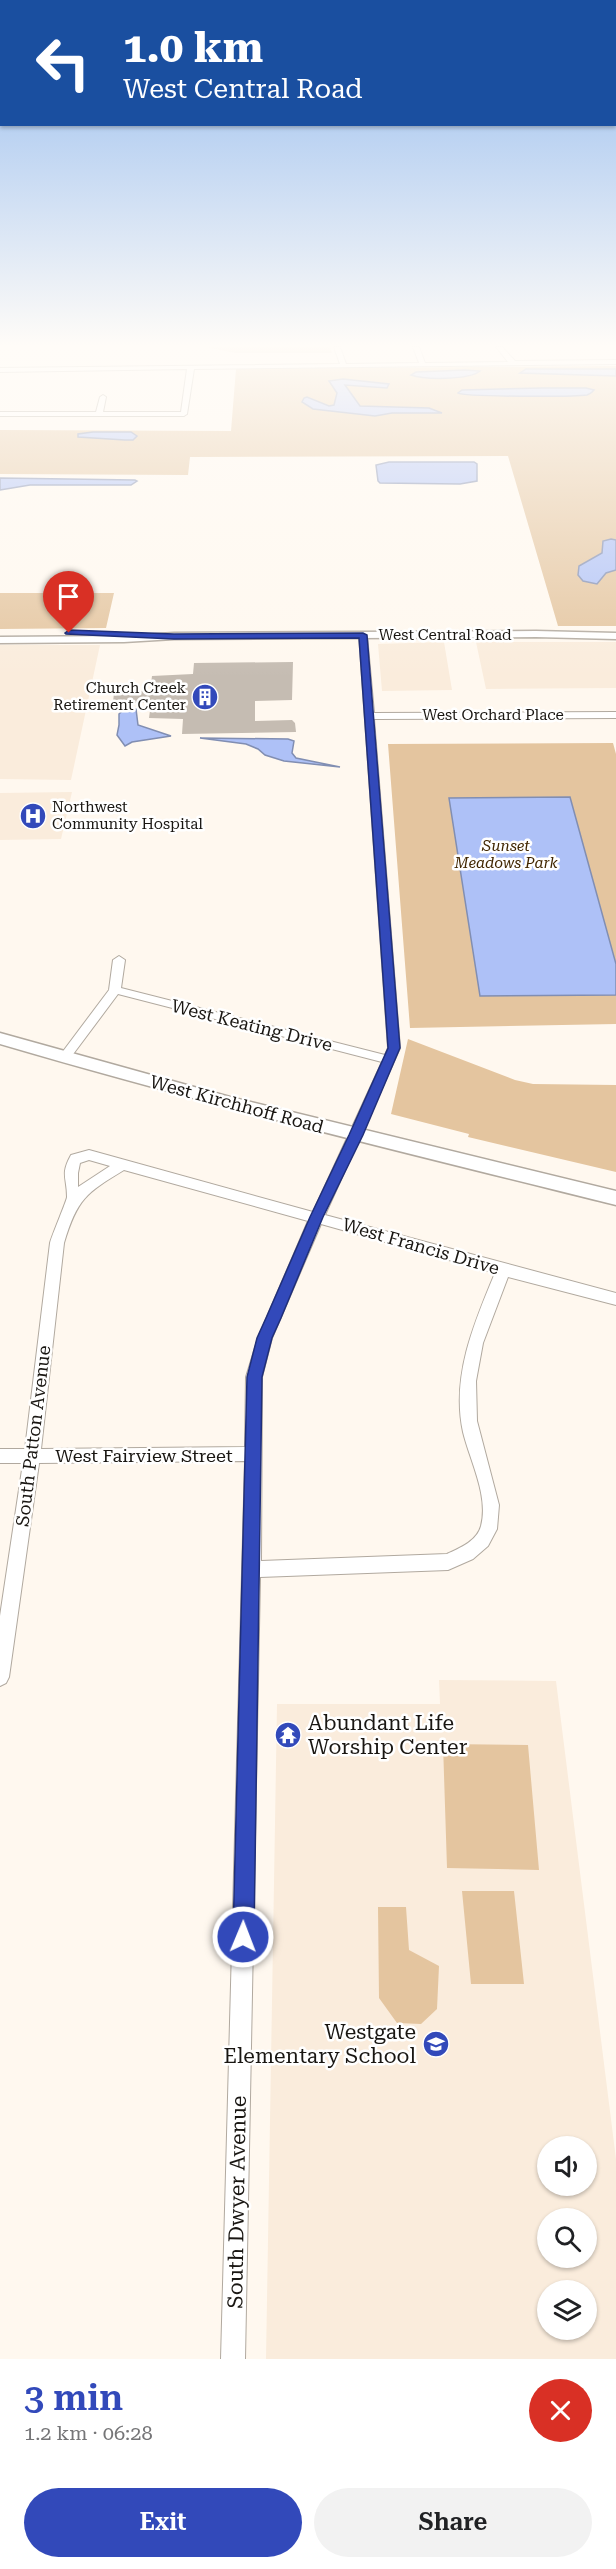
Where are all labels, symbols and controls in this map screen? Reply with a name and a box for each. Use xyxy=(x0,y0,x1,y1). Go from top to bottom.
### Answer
text: 1.0 km xyxy=(123,23,263,72)
icon: left xyxy=(24,24,102,102)
text: West Central Road xyxy=(123,73,363,105)
pin xyxy=(43,571,94,633)
icon: arrive xyxy=(52,580,85,613)
street label: West Central Road xyxy=(378,626,512,644)
place label: Church Creek Retirement Center xyxy=(53,679,186,714)
building icon: Church Creek Retirement Center xyxy=(190,682,220,712)
street label: West Orchard Place xyxy=(422,706,564,724)
place label: Northwest Community Hospital xyxy=(52,798,203,833)
hospital icon: Northwest Community Hospital xyxy=(18,801,48,831)
park label: Sunset Meadows Park xyxy=(453,837,558,872)
street label: West Keating Drive xyxy=(169,995,335,1055)
street label: West Kirchhoff Road xyxy=(148,1071,327,1137)
street label: West Francis Drive xyxy=(340,1214,502,1279)
street label: South Patton Avenue xyxy=(11,1344,55,1528)
street label: West Fairview Street xyxy=(55,1445,233,1466)
place label: Abundant Life Worship Center xyxy=(308,1711,468,1759)
temple icon: Abundant Life Worship Center xyxy=(273,1720,303,1750)
position arrow xyxy=(211,1905,275,1969)
place label: Westgate Elementary School xyxy=(223,2020,417,2068)
school or university icon: Westgate Elementary School xyxy=(421,2029,451,2059)
street label: South Dwyer Avenue xyxy=(223,2095,251,2309)
map controls xyxy=(537,2136,597,2340)
button: sound xyxy=(537,2136,597,2196)
button: search xyxy=(537,2208,597,2268)
button: layers xyxy=(537,2280,597,2340)
text: 3 min xyxy=(24,2377,123,2419)
button: close xyxy=(529,2379,592,2442)
text: 1.2 km · 06:28 xyxy=(24,2421,153,2445)
button: Exit xyxy=(24,2488,302,2557)
button: Share xyxy=(314,2488,592,2557)

